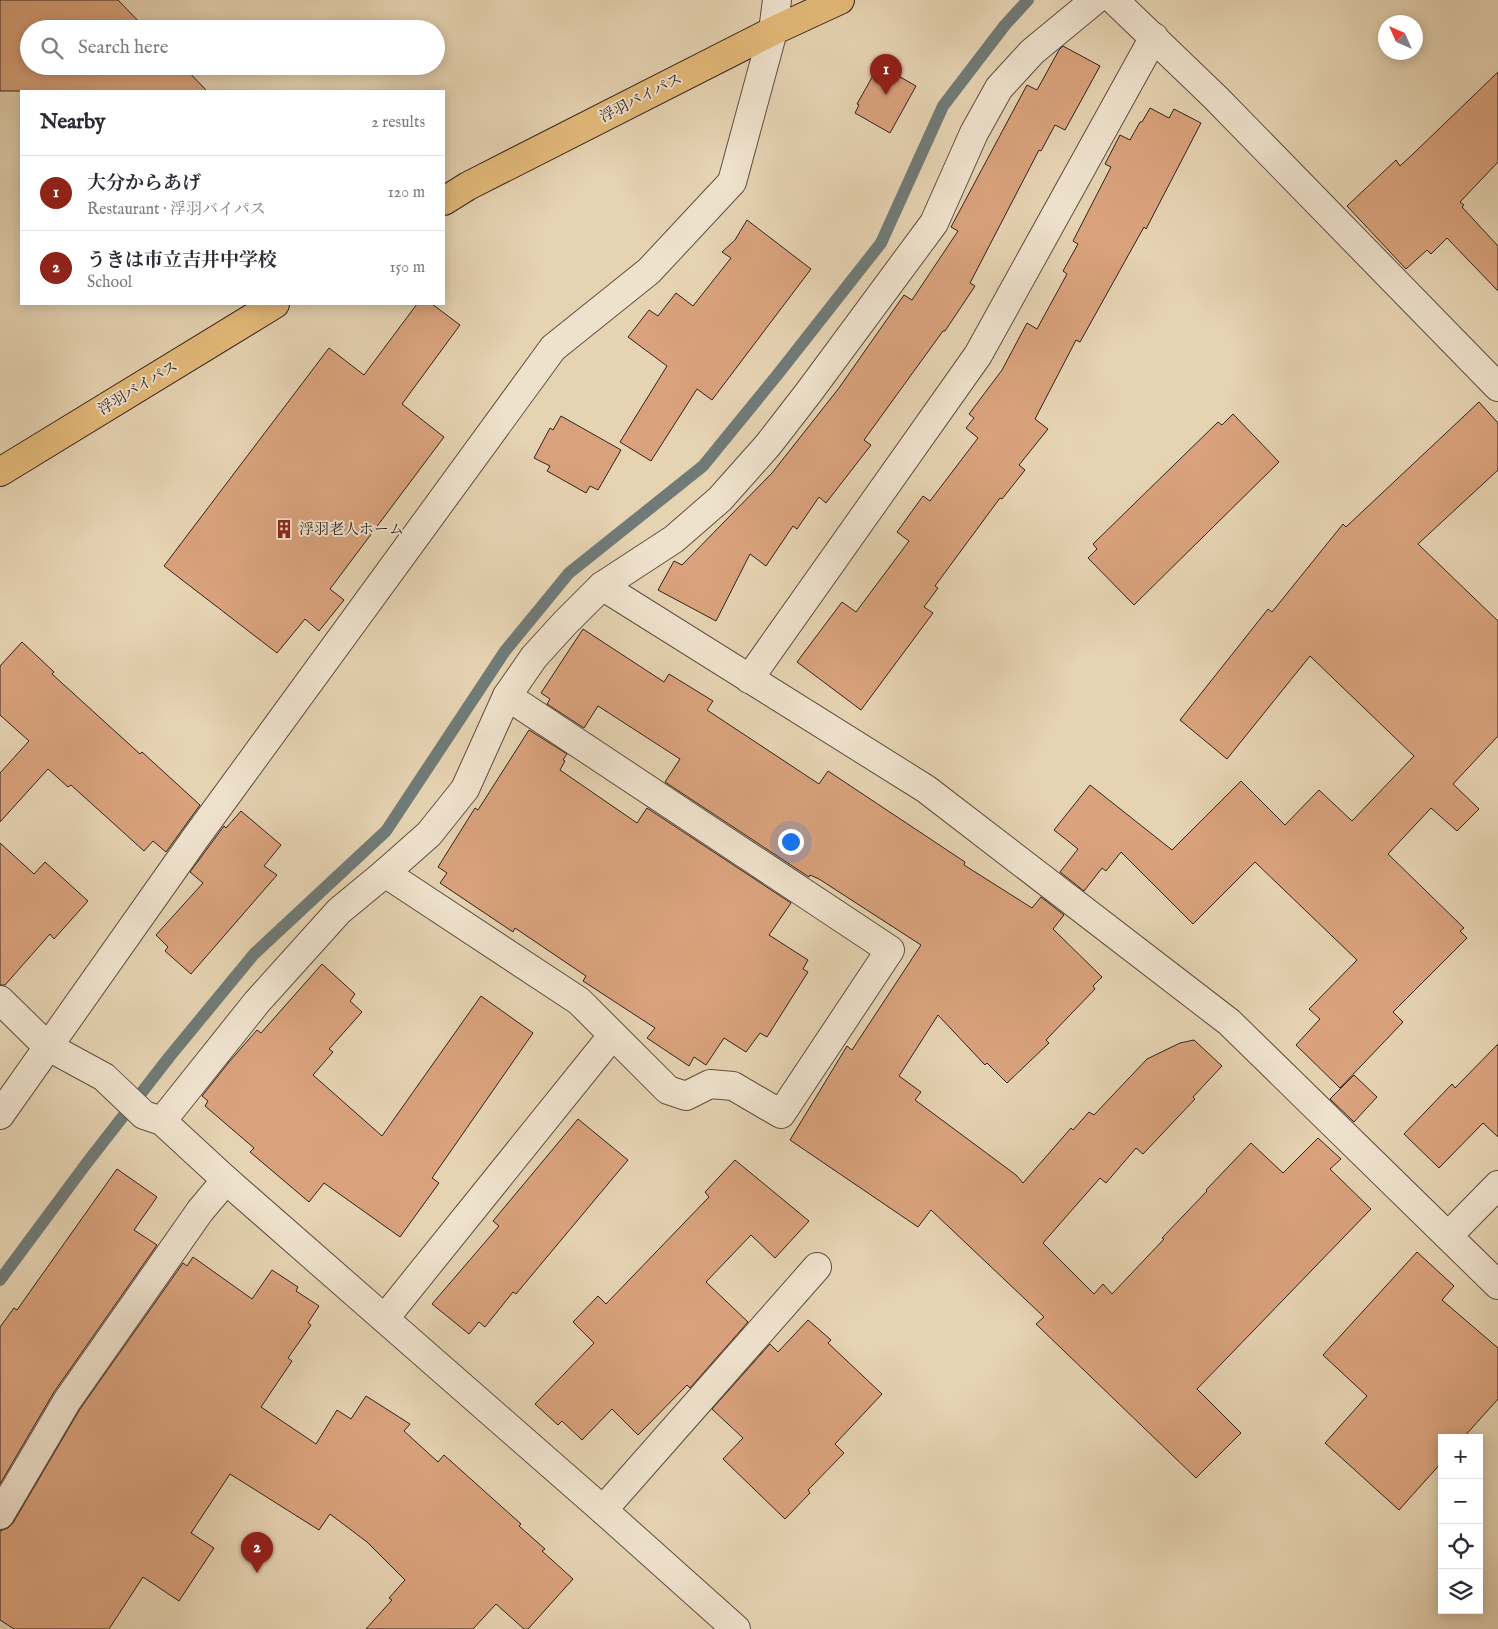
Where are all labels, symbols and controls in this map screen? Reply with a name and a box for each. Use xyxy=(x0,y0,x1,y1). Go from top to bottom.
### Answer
north arrow xyxy=(1378,15,1423,60)
search box xyxy=(20,20,445,75)
icon: search xyxy=(38,34,66,62)
text: Search here xyxy=(78,36,169,60)
pin: 1 xyxy=(870,54,902,95)
street label: 浮羽バイパス xyxy=(597,69,685,127)
text: Nearby xyxy=(40,109,105,136)
text: 2 results xyxy=(371,113,425,133)
text: 大分からあげ xyxy=(87,172,201,196)
text: 1 xyxy=(53,183,59,203)
text: 120 m xyxy=(388,183,425,203)
text: Restaurant · 浮羽バイパス xyxy=(87,200,266,220)
text: うきは市立吉井中学校 xyxy=(87,249,277,273)
text: 2 xyxy=(52,258,60,278)
text: 150 m xyxy=(390,258,425,278)
text: School xyxy=(87,273,132,293)
street label: 浮羽バイパス xyxy=(95,357,181,419)
building icon: 浮羽老人ホーム xyxy=(273,518,295,540)
place label: 浮羽老人ホーム xyxy=(299,520,404,539)
your location xyxy=(778,829,804,855)
map controls xyxy=(1438,1434,1483,1614)
button: + xyxy=(1438,1434,1483,1479)
button: − xyxy=(1438,1479,1483,1524)
button: locate xyxy=(1438,1524,1483,1569)
pin: 2 xyxy=(241,1532,273,1573)
button: layers xyxy=(1438,1569,1483,1614)

